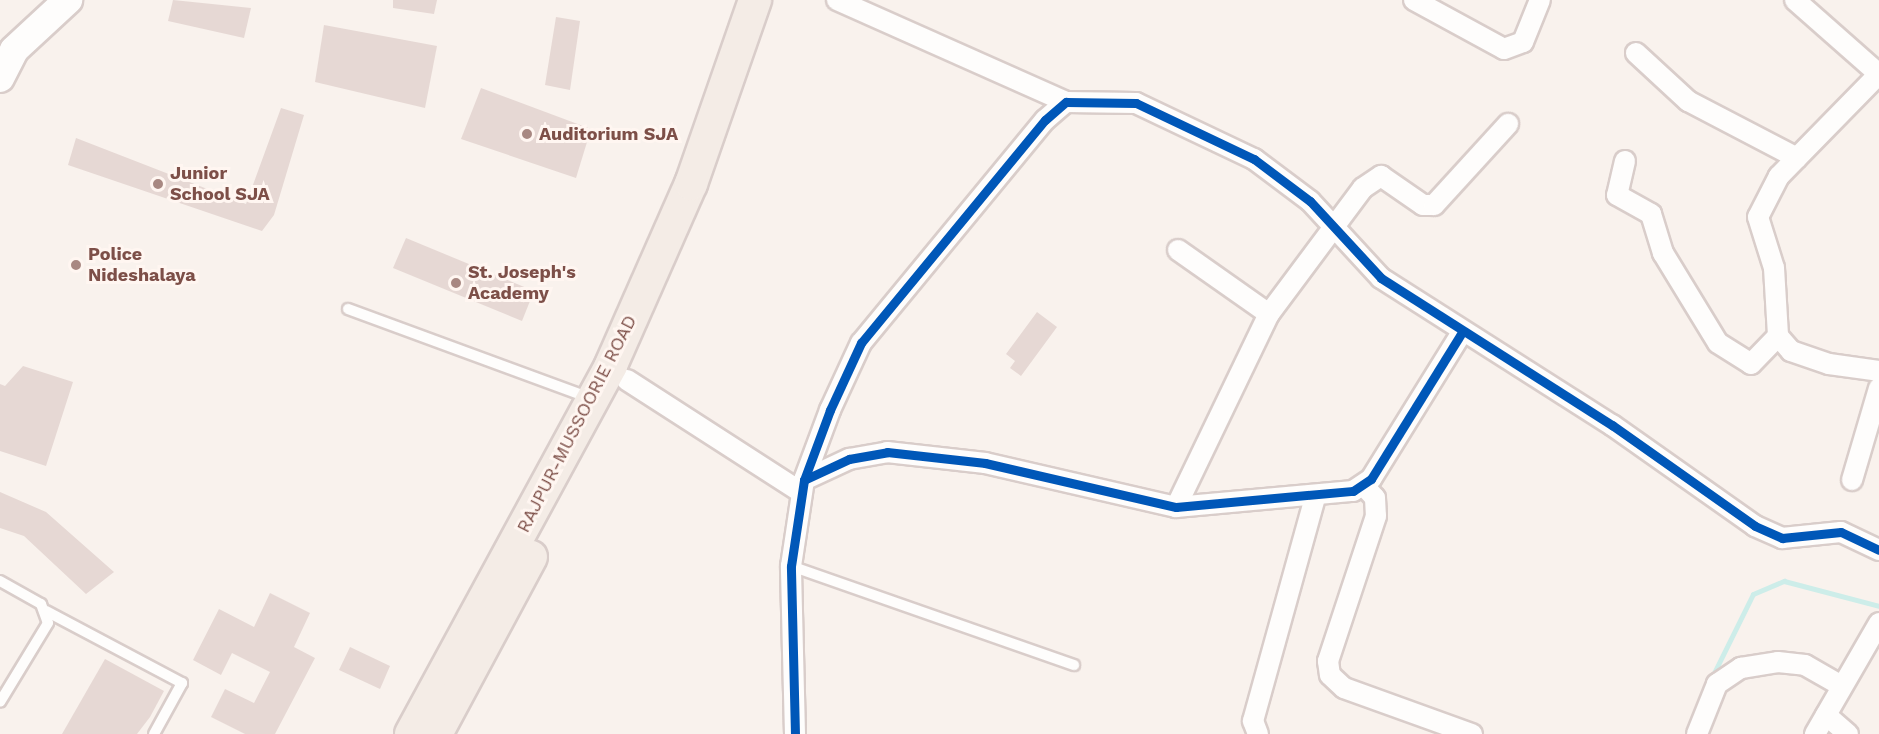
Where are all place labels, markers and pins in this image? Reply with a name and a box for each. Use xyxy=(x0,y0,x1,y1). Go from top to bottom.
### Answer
place label: Auditorium SJA xyxy=(539,123,678,145)
marker: Auditorium SJA xyxy=(520,127,534,141)
place label: Junior School SJA xyxy=(170,163,270,206)
marker: Junior School SJA xyxy=(151,177,165,191)
place label: Police Nideshalaya xyxy=(88,244,196,286)
marker: Police Nideshalaya xyxy=(69,258,83,272)
place label: St. Joseph's Academy xyxy=(468,262,576,304)
marker: St. Joseph's Academy xyxy=(449,276,463,290)

